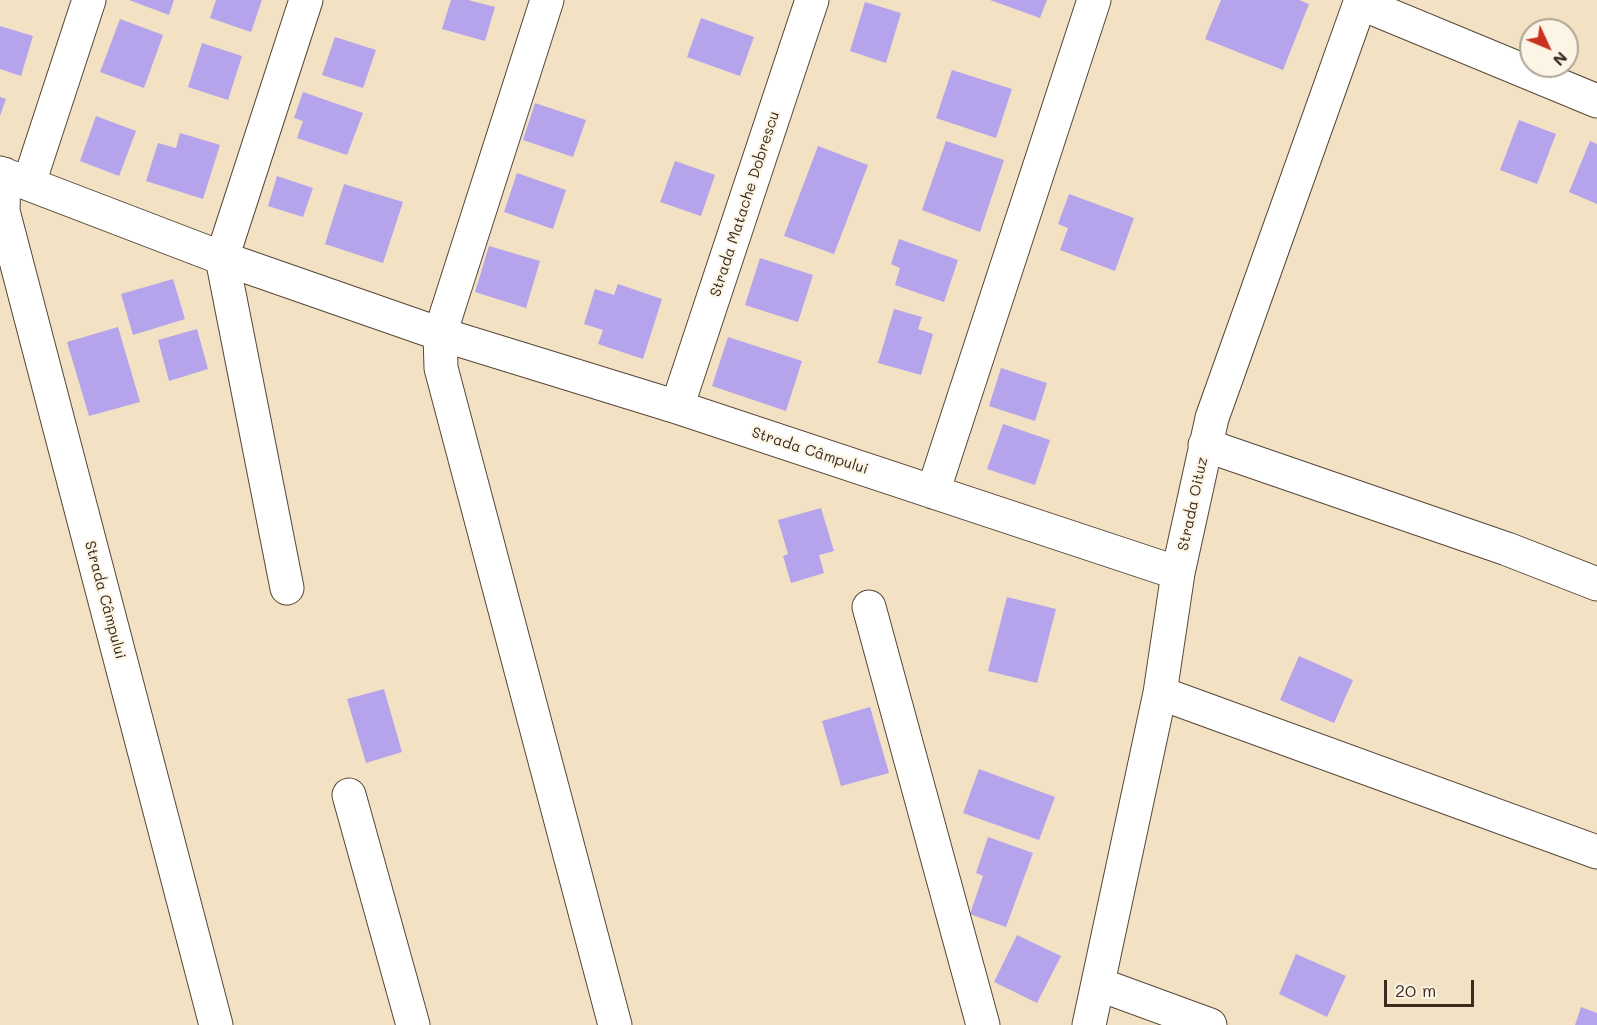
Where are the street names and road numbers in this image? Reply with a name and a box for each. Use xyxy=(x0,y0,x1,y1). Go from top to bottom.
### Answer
street label: Strada Matache Dobrescu xyxy=(706,109,784,299)
street label: Strada Câmpului xyxy=(749,424,871,478)
street label: Strada Oituz xyxy=(1174,456,1212,552)
street label: Strada Câmpului xyxy=(81,539,129,661)

